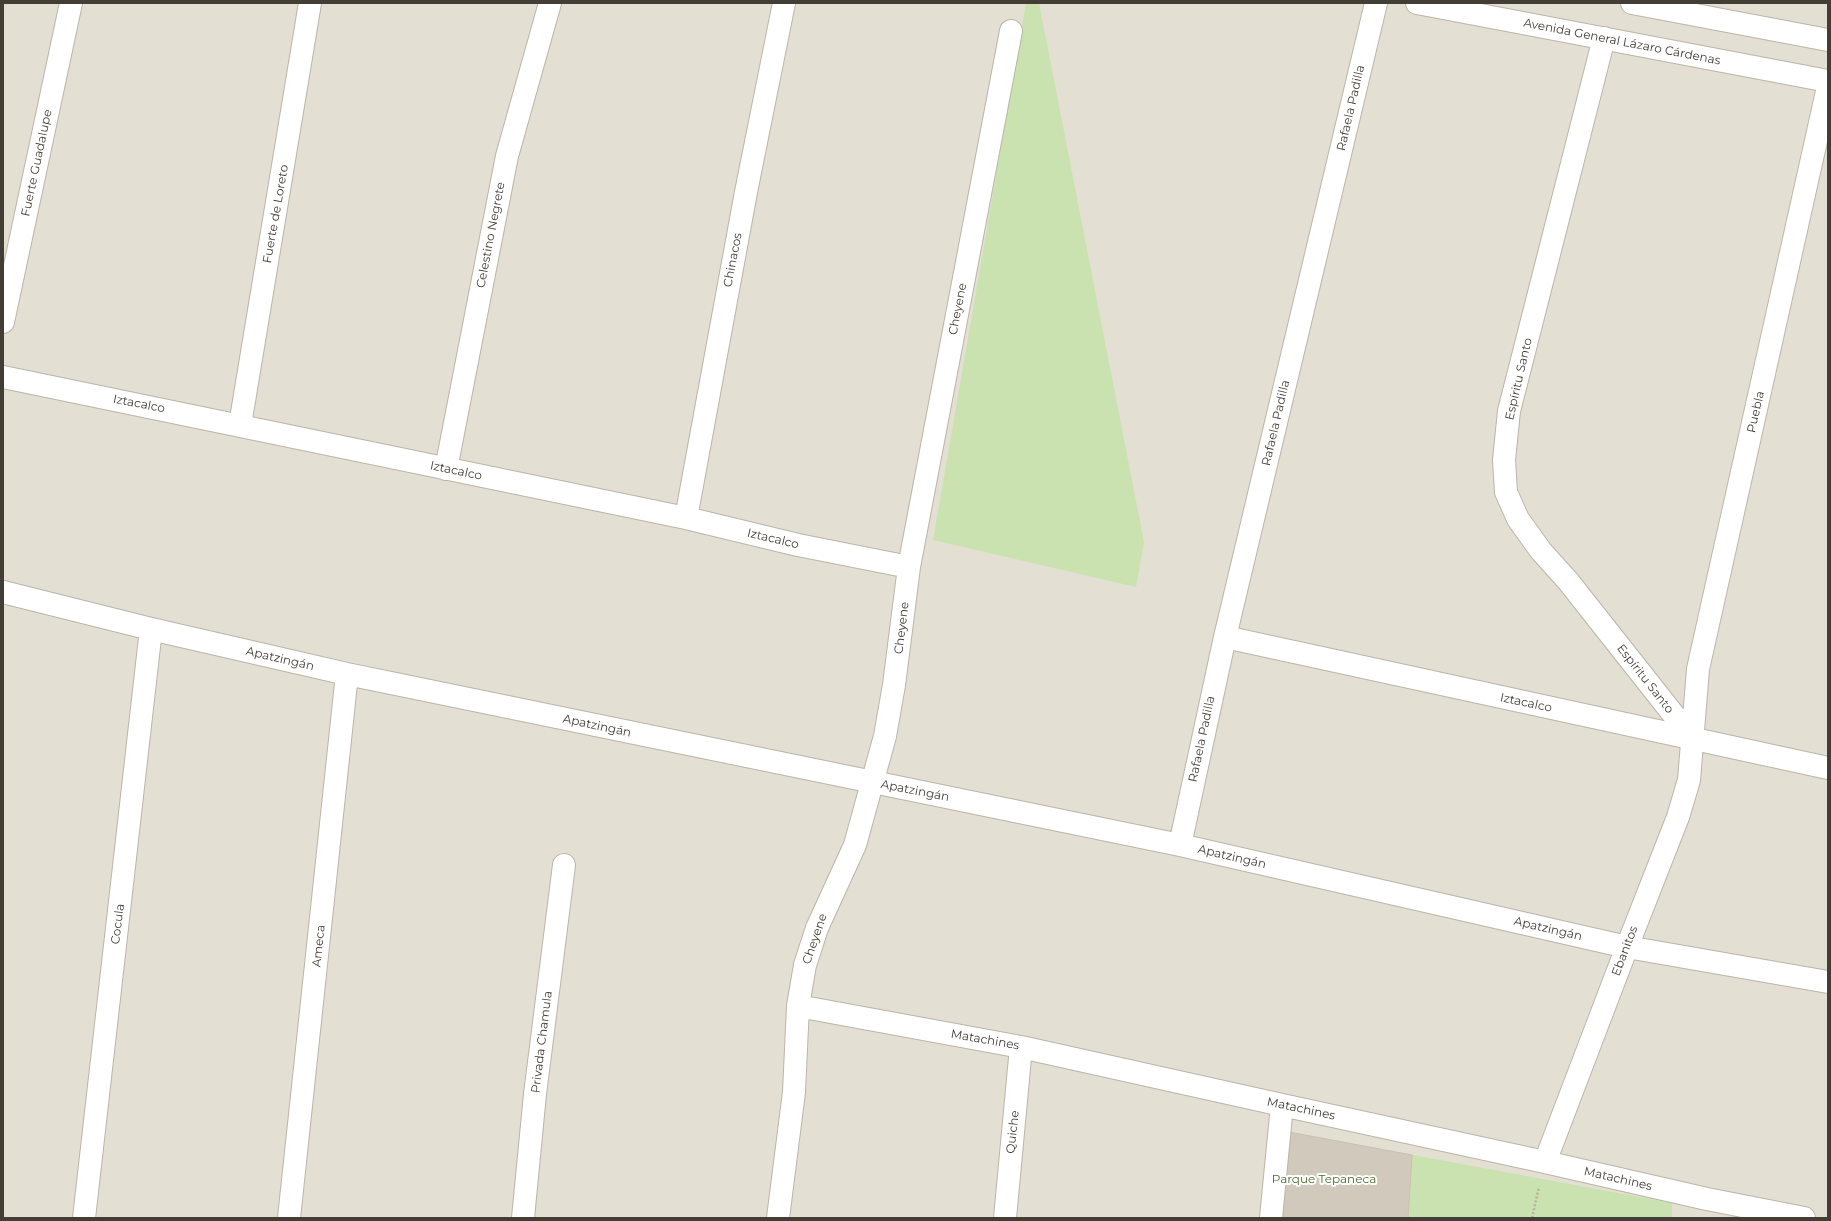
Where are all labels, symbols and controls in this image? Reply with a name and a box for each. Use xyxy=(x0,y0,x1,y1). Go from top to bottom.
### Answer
street label: Avenida General Lázaro Cárdenas xyxy=(1522,16,1722,68)
street label: Rafaela Padilla xyxy=(1334,64,1368,152)
street label: Fuerte Guadalupe xyxy=(19,108,55,218)
street label: Fuerte de Loreto xyxy=(260,164,292,264)
street label: Celestino Negrete xyxy=(474,181,508,289)
street label: Chinacos xyxy=(721,232,745,288)
street label: Cheyene xyxy=(946,282,970,336)
street label: Espíritu Santo xyxy=(1503,337,1535,421)
street label: Rafaela Padilla xyxy=(1259,379,1293,467)
street label: Puebla xyxy=(1744,390,1768,434)
street label: Iztacalco xyxy=(112,392,166,416)
street label: Iztacalco xyxy=(429,458,483,484)
street label: Iztacalco xyxy=(746,526,800,552)
street label: Cheyene xyxy=(892,601,912,655)
street label: Espíritu Santo xyxy=(1614,642,1676,716)
street label: Apatzingán xyxy=(245,644,315,674)
street label: Iztacalco xyxy=(1499,690,1553,716)
street label: Rafaela Padilla xyxy=(1186,695,1218,783)
street label: Apatzingán xyxy=(561,712,633,740)
street label: Apatzingán xyxy=(879,777,951,805)
street label: Apatzingán xyxy=(1197,842,1267,872)
street label: Cocula xyxy=(108,903,128,945)
street label: Cheyene xyxy=(800,912,830,966)
street label: Apatzingán xyxy=(1513,914,1583,944)
street label: Ameca xyxy=(310,924,328,968)
street label: Ebanitos xyxy=(1609,924,1641,978)
street label: Privada Chamula xyxy=(529,990,555,1094)
street label: Matachines xyxy=(950,1027,1020,1053)
street label: Matachines xyxy=(1266,1095,1336,1123)
street label: Quiche xyxy=(1004,1110,1022,1154)
street label: Matachines xyxy=(1583,1164,1653,1194)
park label: Parque Tepaneca xyxy=(1272,1172,1376,1186)

